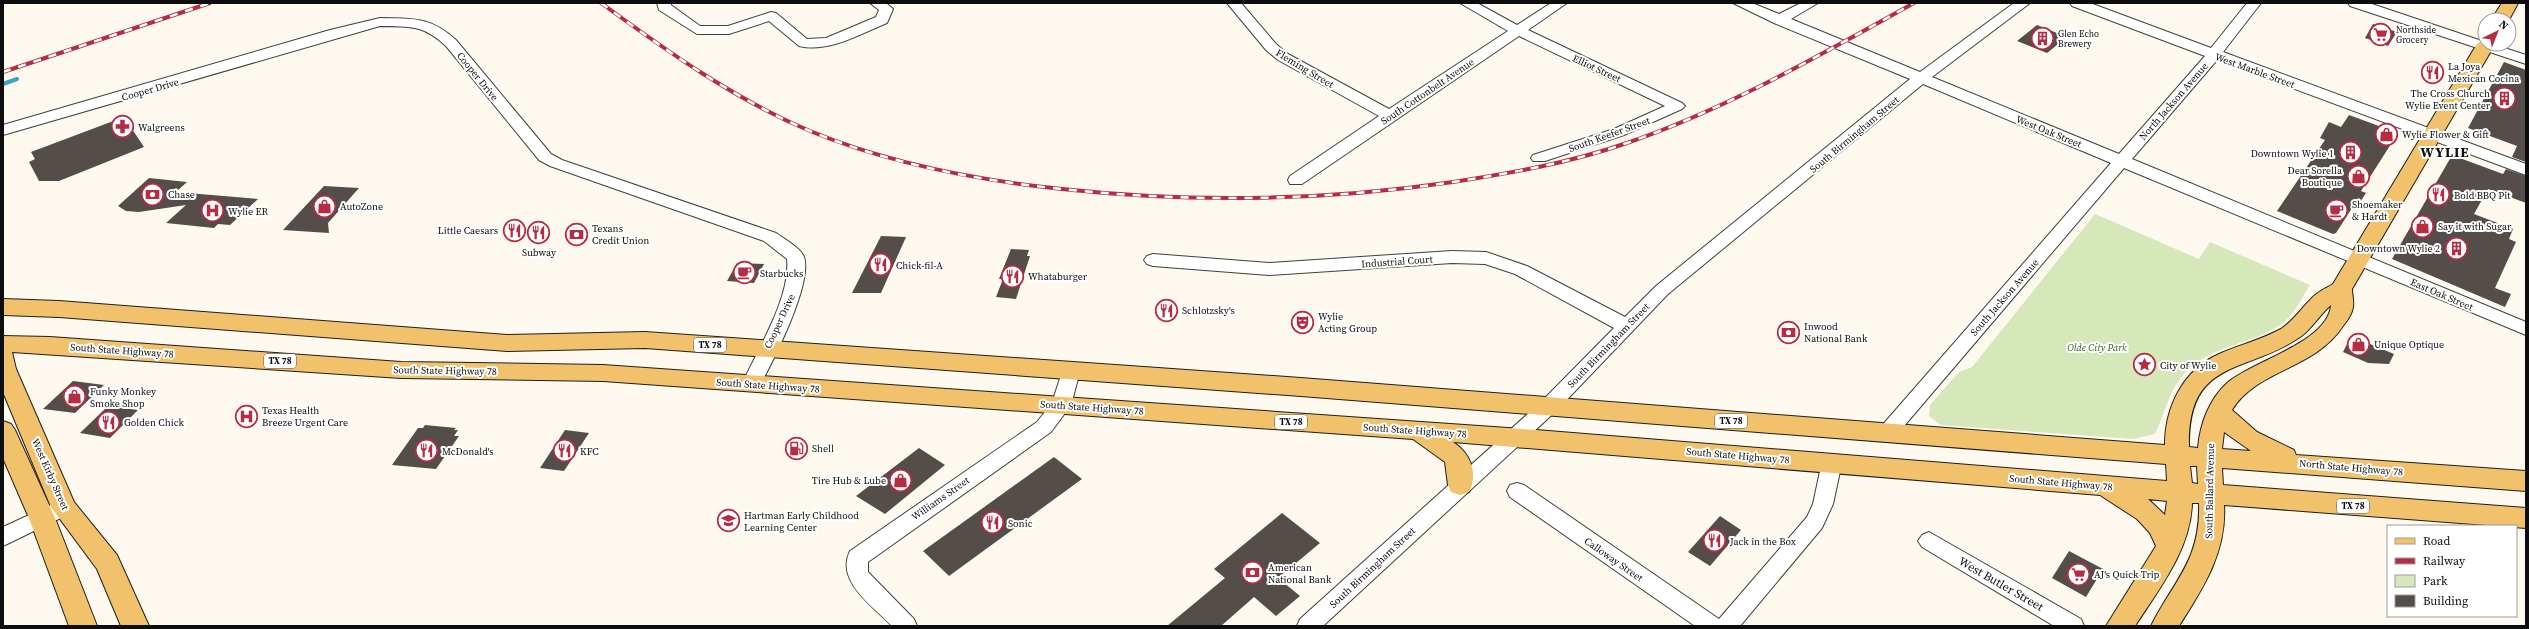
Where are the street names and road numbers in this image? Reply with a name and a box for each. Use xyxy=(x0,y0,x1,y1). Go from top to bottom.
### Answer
street label: Fleming Street xyxy=(1273,46,1337,91)
street label: Cooper Drive xyxy=(454,49,501,103)
street label: West Marble Street xyxy=(2213,50,2297,91)
street label: Elliot Street xyxy=(1571,52,1624,86)
street label: South Cottonbelt Avenue xyxy=(1378,55,1476,128)
street label: North Jackson Avenue xyxy=(2136,60,2211,143)
street label: Cooper Drive xyxy=(120,75,180,104)
street label: South Birmingham Street xyxy=(1807,93,1902,176)
street label: West Oak Street xyxy=(2014,112,2084,151)
street label: South Keefer Street xyxy=(1567,114,1652,155)
street label: Industrial Court xyxy=(1361,252,1434,270)
street label: South Jackson Avenue xyxy=(1967,256,2041,338)
street label: East Oak Street xyxy=(2408,275,2476,314)
street label: Cooper Drive xyxy=(761,292,798,351)
street label: South Birmingham Street xyxy=(1565,300,1653,390)
road number: TX 78 xyxy=(694,338,726,352)
street label: South State Highway 78 xyxy=(70,340,174,361)
road number: TX 78 xyxy=(264,354,296,368)
street label: South State Highway 78 xyxy=(393,363,497,378)
street label: South State Highway 78 xyxy=(716,375,820,396)
street label: South State Highway 78 xyxy=(1040,397,1144,418)
road number: TX 78 xyxy=(1715,414,1747,428)
road number: TX 78 xyxy=(1275,415,1307,429)
street label: South State Highway 78 xyxy=(1363,420,1467,441)
street label: West Kirby Street xyxy=(29,437,72,513)
street label: South Ballard Avenue xyxy=(2202,443,2217,539)
street label: South State Highway 78 xyxy=(1686,445,1790,466)
street label: North State Highway 78 xyxy=(2298,456,2403,479)
street label: South State Highway 78 xyxy=(2009,472,2113,493)
street label: Williams Street xyxy=(909,473,972,523)
road number: TX 78 xyxy=(2337,499,2369,513)
street label: South Birmingham Street xyxy=(1327,524,1419,611)
street label: Calloway Street xyxy=(1582,534,1646,585)
street label: West Butler Street xyxy=(1956,553,2046,615)

